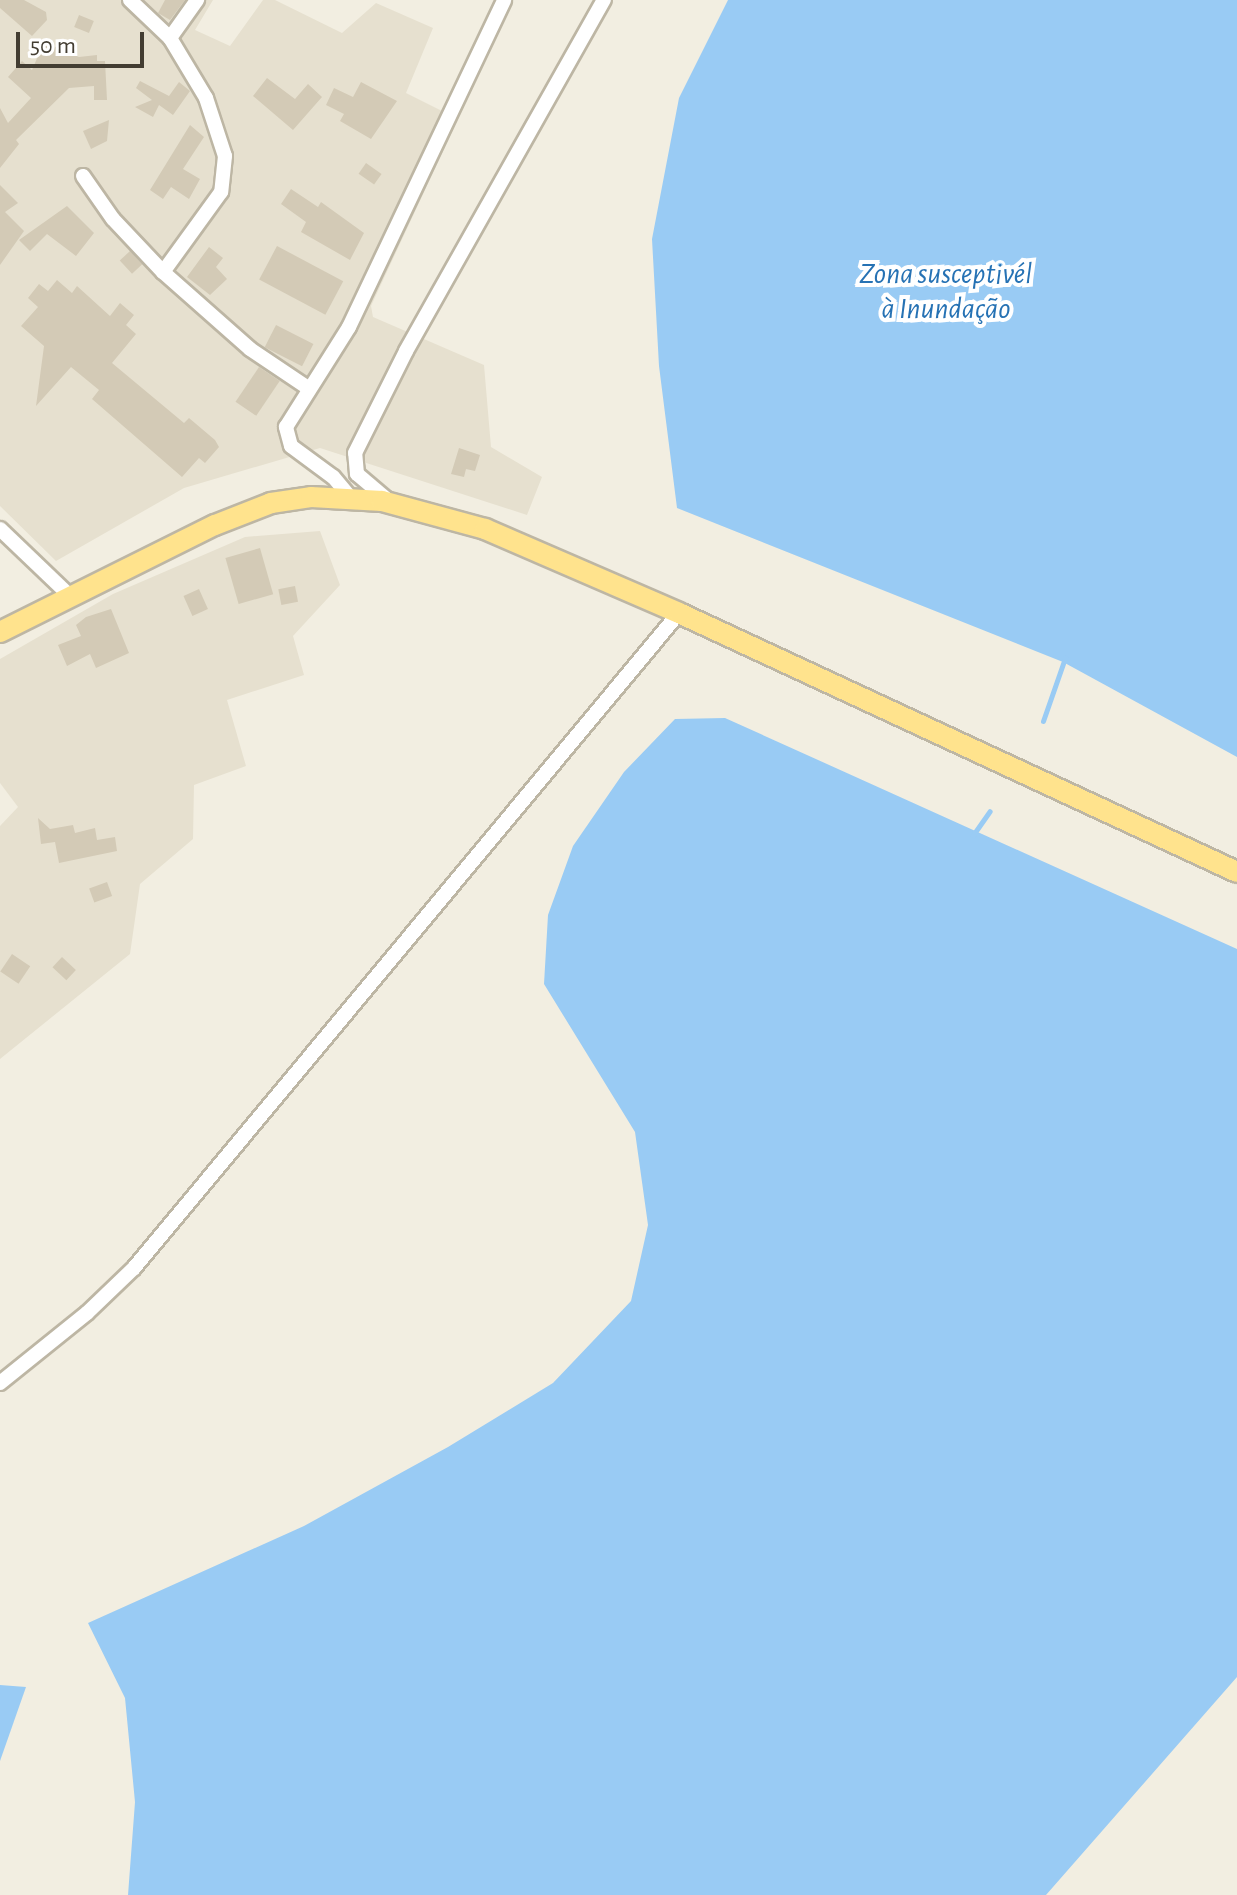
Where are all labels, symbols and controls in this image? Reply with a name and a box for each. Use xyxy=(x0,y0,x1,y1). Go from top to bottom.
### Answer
scale bar xyxy=(20,16,148,66)
text: 50 m xyxy=(30,34,76,58)
water label: Zona susceptivél à Inundação xyxy=(860,256,1032,326)

